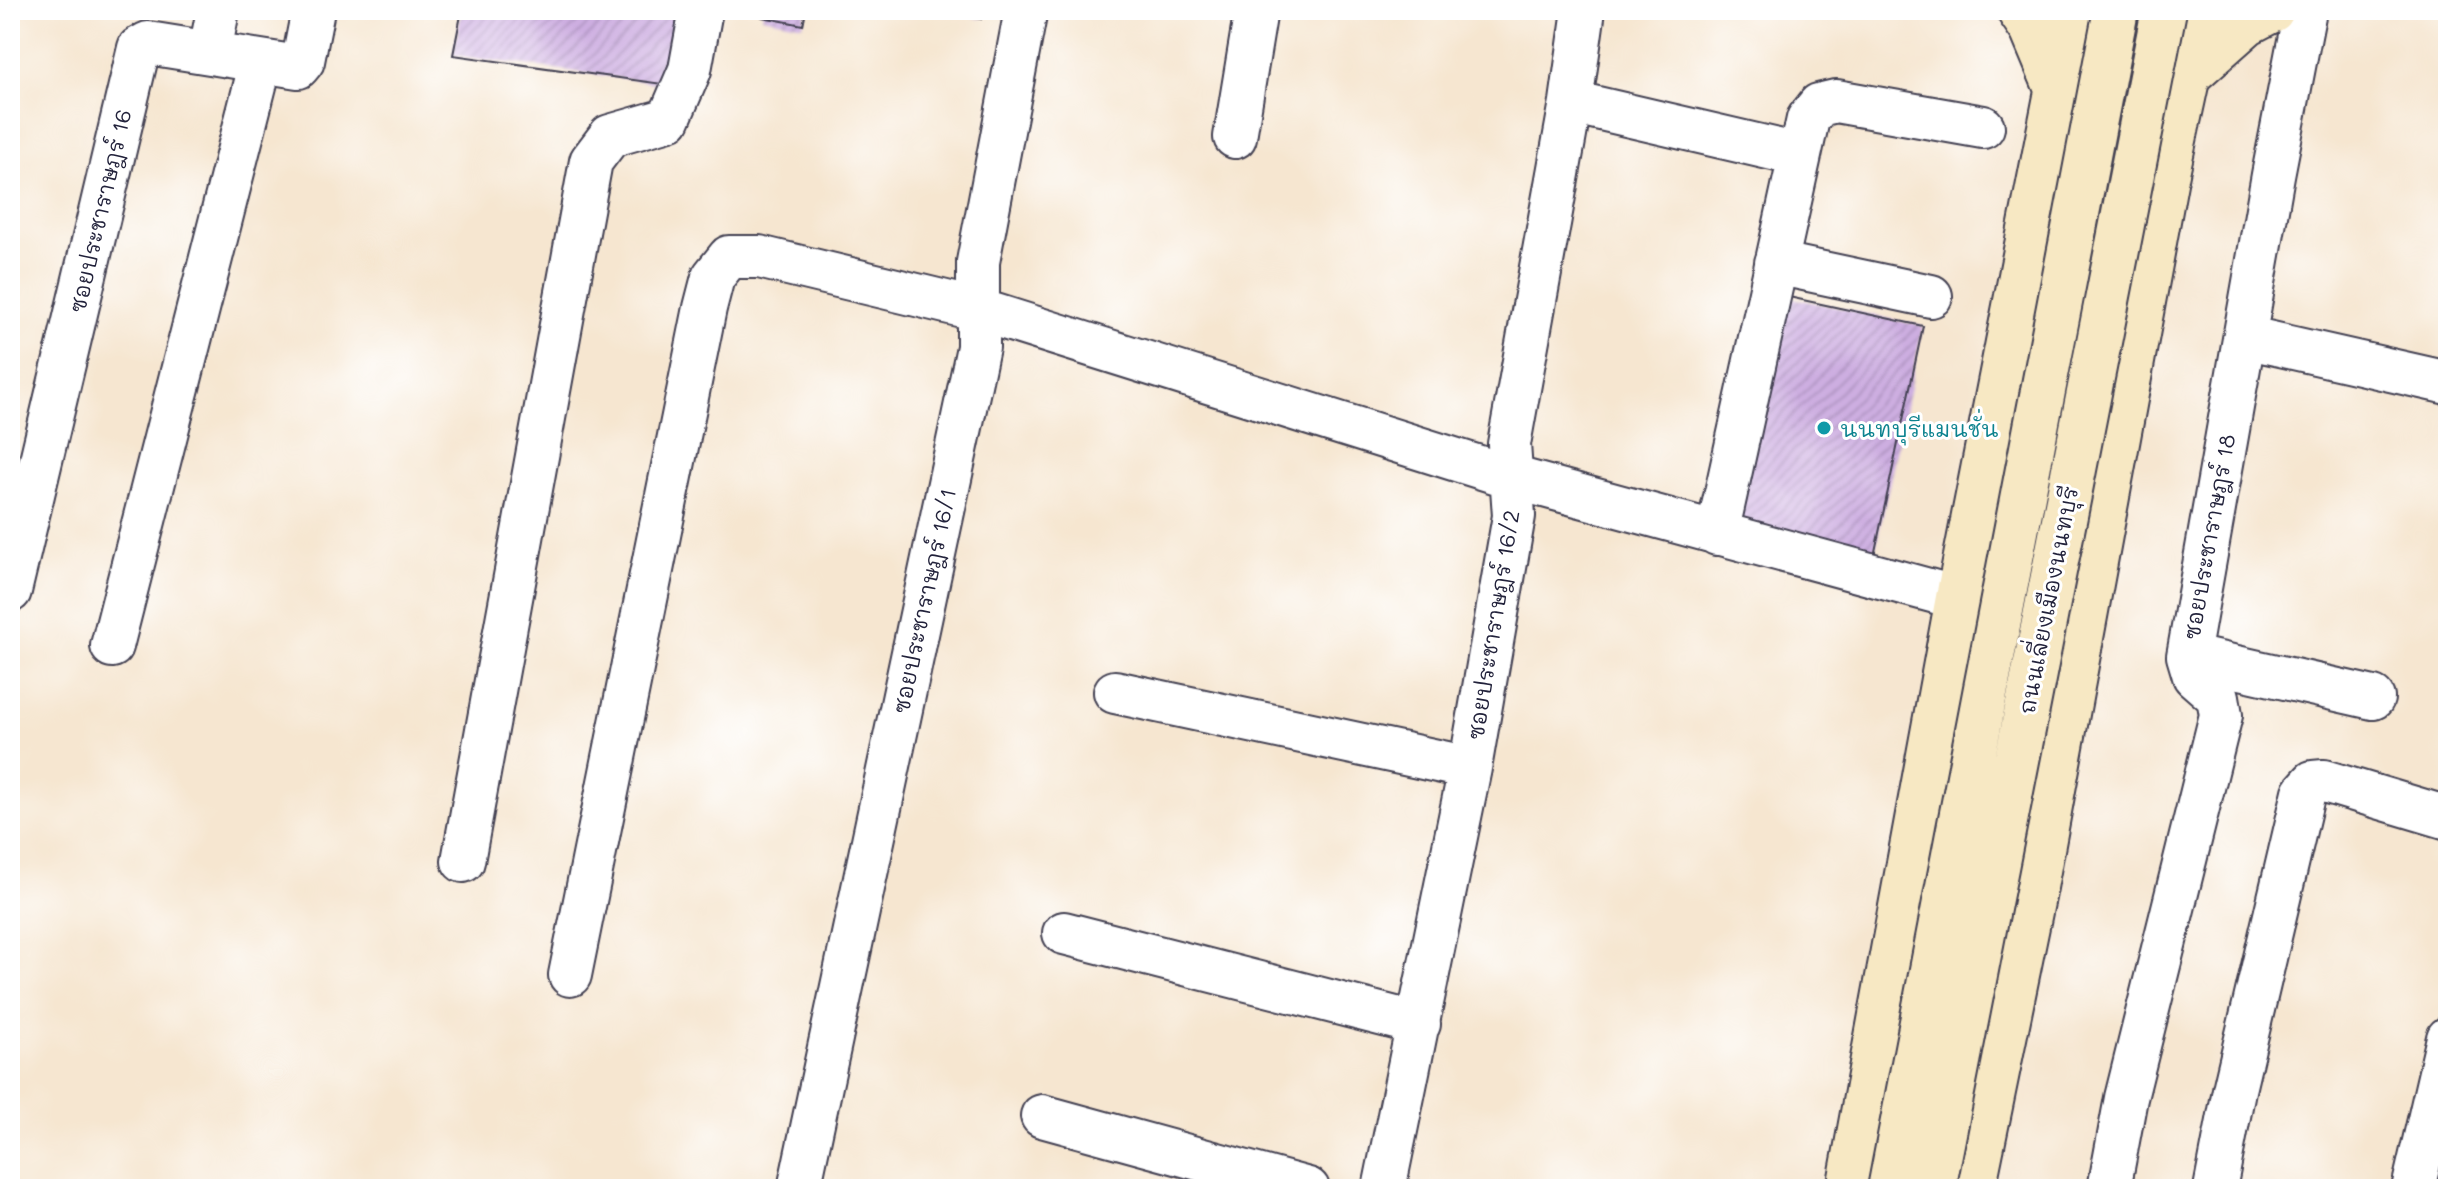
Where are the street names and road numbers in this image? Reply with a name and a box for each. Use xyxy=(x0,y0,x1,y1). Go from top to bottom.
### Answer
street label: ซอยประชาราษฎร์ 16 xyxy=(62,106,139,316)
street label: ซอยประชาราษฎร์ 18 xyxy=(2177,432,2242,642)
street label: ถนนเลี่ยงเมืองนนทบุรี xyxy=(2006,483,2087,717)
street label: ซอยประชาราษฎร์ 16/1 xyxy=(886,486,963,717)
street label: ซอยประชาราษฎร์ 16/2 xyxy=(1461,508,1526,742)

